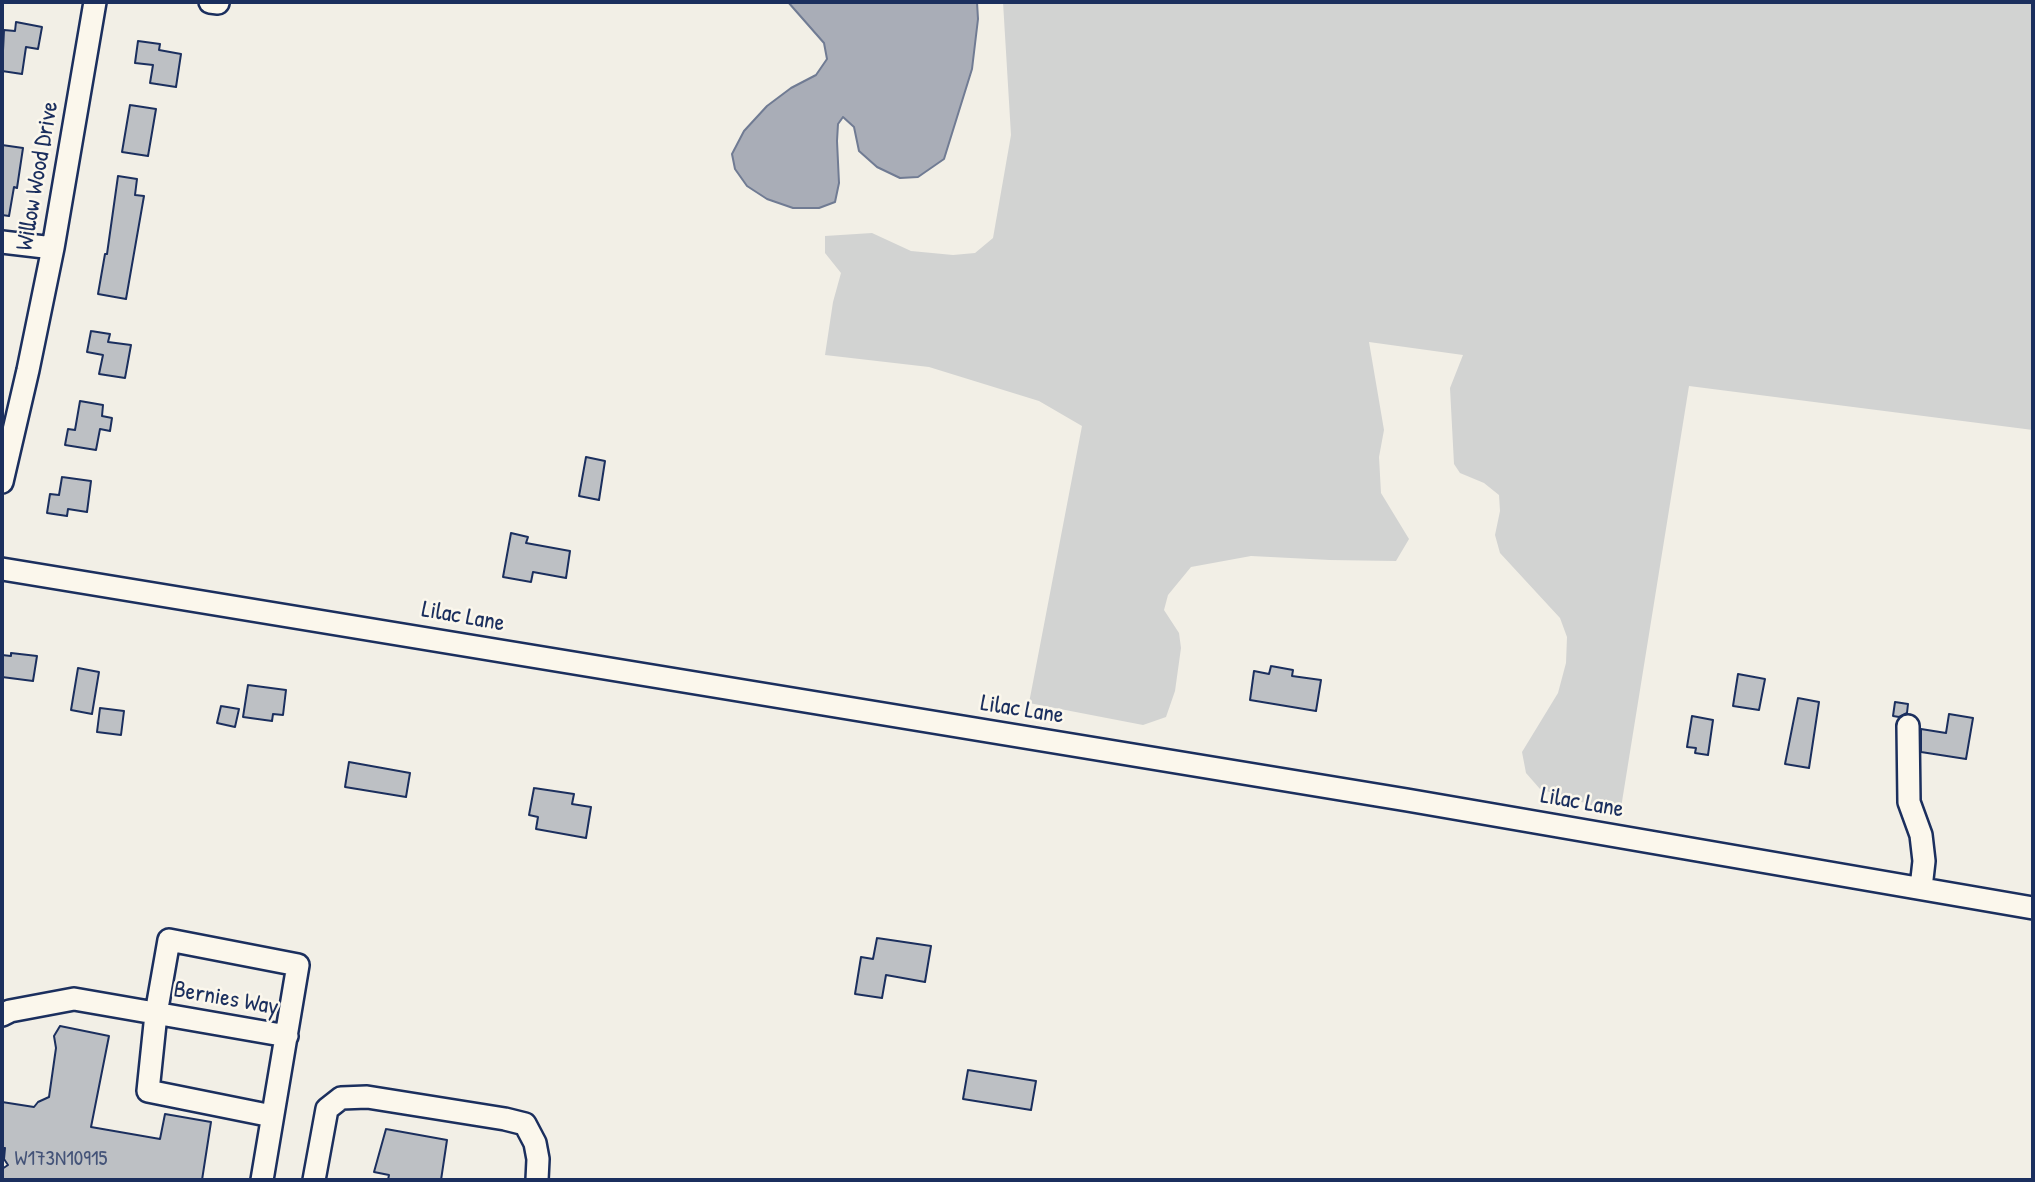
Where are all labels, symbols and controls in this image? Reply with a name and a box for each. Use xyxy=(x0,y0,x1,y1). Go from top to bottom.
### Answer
street label: Willow Wood Drive xyxy=(11,99,65,253)
street label: Lilac Lane xyxy=(419,596,507,638)
street label: Lilac Lane xyxy=(978,689,1066,731)
street label: Lilac Lane xyxy=(1538,782,1626,824)
street label: Bernies Way xyxy=(171,976,281,1022)
house number: W173N10915 xyxy=(15,1146,107,1172)

